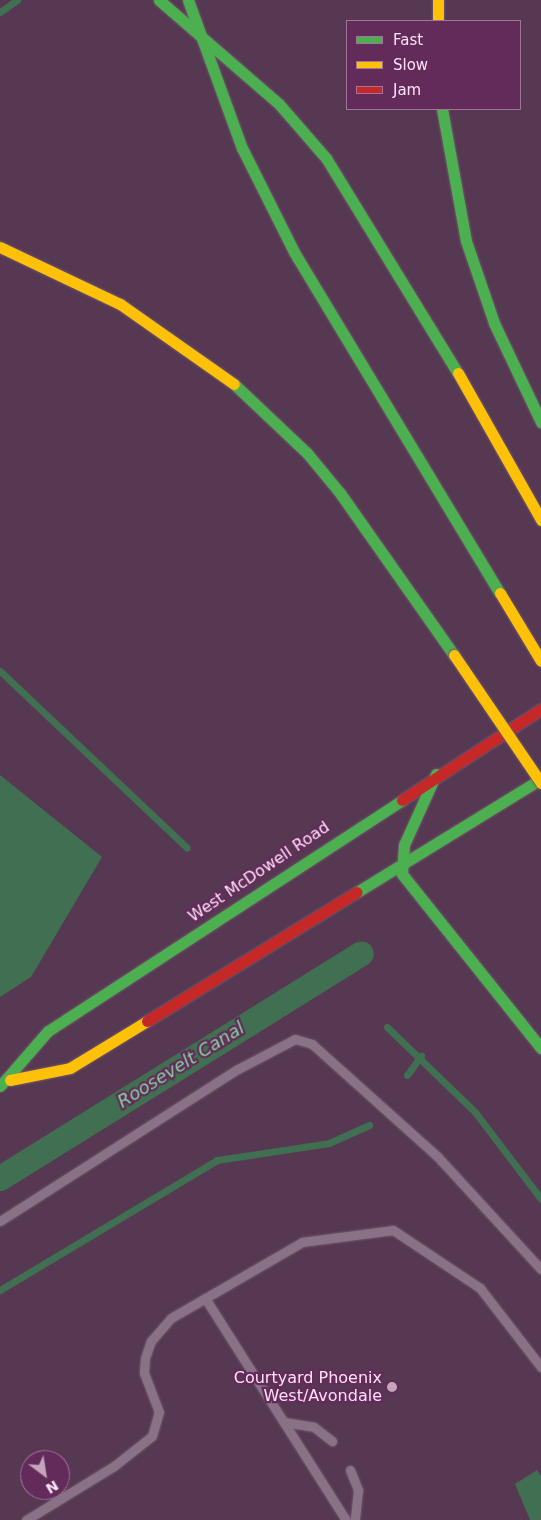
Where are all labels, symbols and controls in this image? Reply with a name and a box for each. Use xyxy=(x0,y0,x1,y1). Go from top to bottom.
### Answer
legend xyxy=(346,20,521,110)
text: Fast xyxy=(393,31,423,49)
text: Slow xyxy=(393,56,428,74)
text: Jam xyxy=(393,81,421,99)
street label: West McDowell Road xyxy=(185,818,333,926)
water label: Roosevelt Canal xyxy=(114,1017,248,1113)
place label: Courtyard Phoenix West/Avondale xyxy=(234,1368,382,1406)
marker: Courtyard Phoenix West/Avondale xyxy=(386,1381,398,1393)
north arrow xyxy=(20,1450,70,1500)
text: N xyxy=(43,1477,61,1497)

